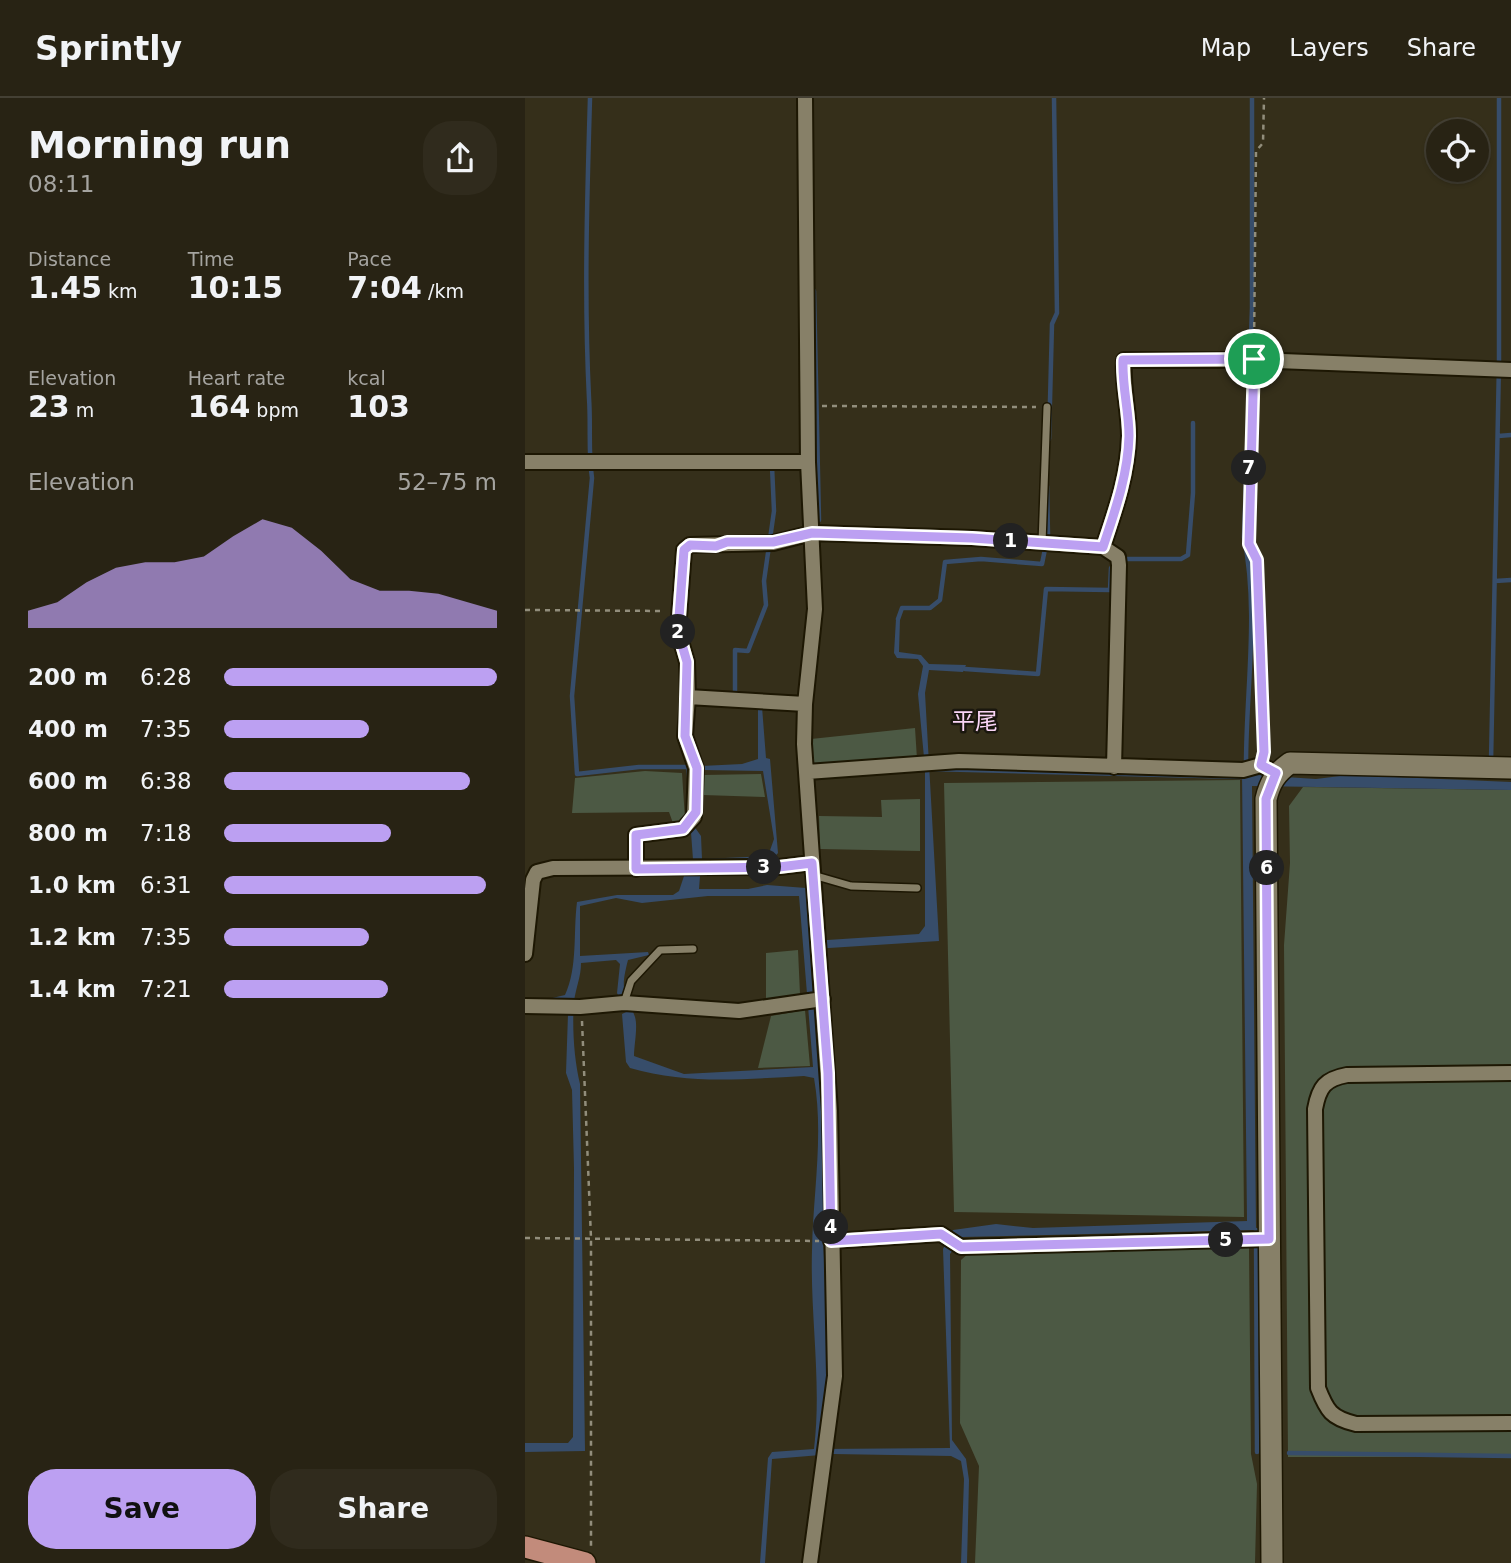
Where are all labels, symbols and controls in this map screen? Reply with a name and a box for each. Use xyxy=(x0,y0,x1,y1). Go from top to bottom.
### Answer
text: Sprintly xyxy=(35,29,182,68)
text: Map xyxy=(1201,34,1251,62)
text: Layers xyxy=(1289,34,1369,62)
text: Share xyxy=(1407,34,1476,62)
map controls xyxy=(1426,119,1489,182)
button: locate xyxy=(1426,119,1489,182)
button: share xyxy=(423,121,497,195)
text: Morning run xyxy=(28,123,291,167)
text: 08:11 xyxy=(28,171,94,197)
text: Distance xyxy=(28,248,111,270)
text: Time xyxy=(188,248,234,270)
text: Pace xyxy=(347,248,392,270)
text: 1.45 xyxy=(28,270,102,305)
text: 10:15 xyxy=(188,270,283,305)
text: 7:04 xyxy=(347,270,422,305)
text: km xyxy=(102,280,138,302)
text: /km xyxy=(422,280,464,302)
pin xyxy=(1224,329,1284,389)
icon: arrive xyxy=(1235,340,1273,378)
text: Elevation xyxy=(28,367,116,389)
text: Heart rate xyxy=(188,367,285,389)
text: kcal xyxy=(347,367,386,389)
text: 23 xyxy=(28,389,70,424)
text: 164 xyxy=(188,389,250,424)
text: 103 xyxy=(347,389,410,424)
text: m xyxy=(70,399,94,421)
text: bpm xyxy=(250,399,299,421)
pin: 7 xyxy=(1231,450,1267,486)
text: 7 xyxy=(1242,456,1255,478)
text: Elevation xyxy=(28,469,135,495)
text: 52–75 m xyxy=(397,469,497,495)
pin: 1 xyxy=(993,524,1029,558)
text: 1 xyxy=(1004,529,1017,551)
pin: 2 xyxy=(661,614,695,650)
text: 2 xyxy=(671,620,684,642)
text: 200 m xyxy=(28,664,108,690)
text: 6:28 xyxy=(140,664,192,690)
district label: 平尾 xyxy=(952,708,998,734)
text: 400 m xyxy=(28,716,108,742)
text: 7:35 xyxy=(140,716,192,742)
text: 600 m xyxy=(28,768,108,794)
text: 6:38 xyxy=(140,768,192,794)
text: 800 m xyxy=(28,820,108,846)
text: 7:18 xyxy=(140,820,192,846)
pin: 3 xyxy=(747,850,781,884)
pin: 6 xyxy=(1249,850,1285,886)
text: 3 xyxy=(757,855,770,877)
text: 6 xyxy=(1260,856,1273,878)
text: 1.0 km xyxy=(28,872,116,898)
text: 6:31 xyxy=(140,872,192,898)
text: 1.2 km xyxy=(28,924,116,950)
text: 7:35 xyxy=(140,924,192,950)
text: 1.4 km xyxy=(28,976,116,1002)
text: 7:21 xyxy=(140,976,192,1002)
pin: 4 xyxy=(813,1210,849,1244)
text: 4 xyxy=(824,1215,837,1237)
pin: 5 xyxy=(1209,1222,1243,1258)
text: 5 xyxy=(1219,1228,1232,1250)
button: Save xyxy=(28,1469,256,1549)
button: Share xyxy=(270,1469,497,1549)

